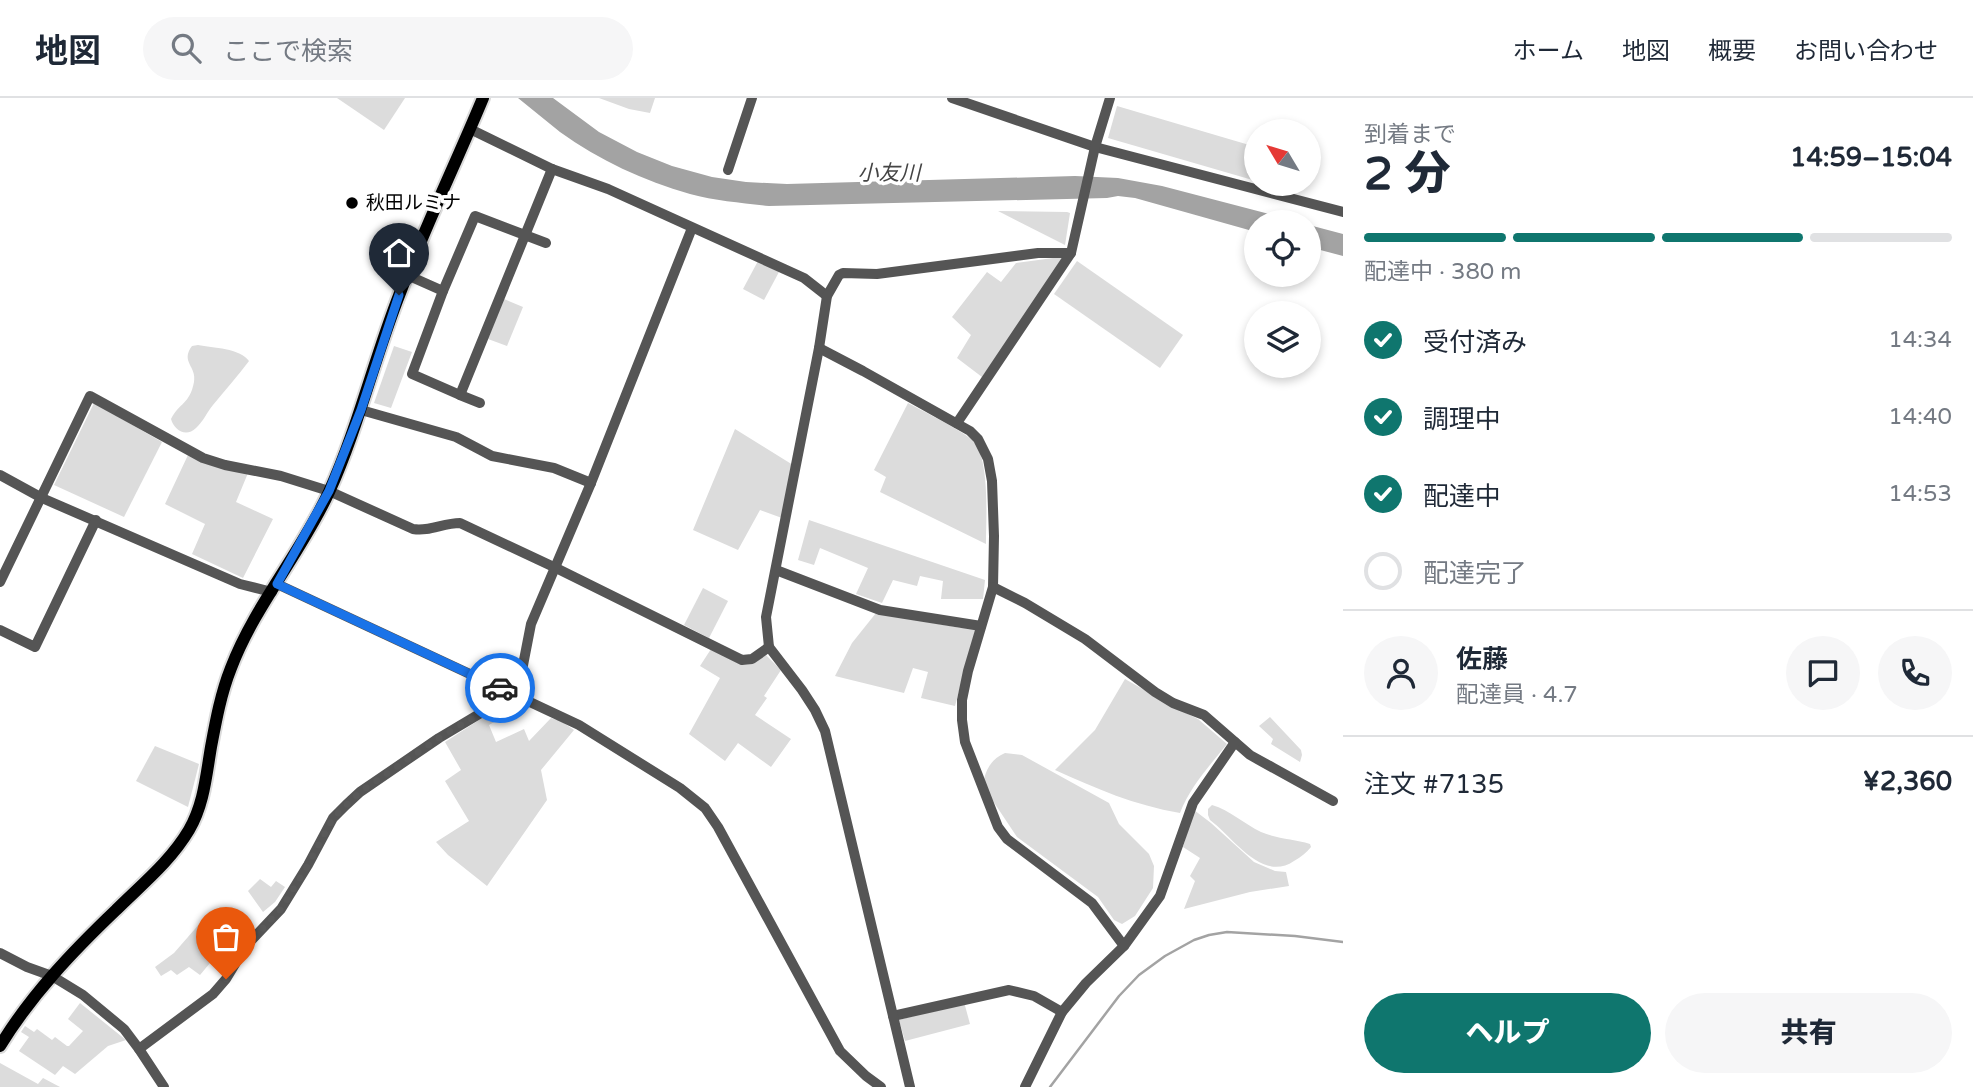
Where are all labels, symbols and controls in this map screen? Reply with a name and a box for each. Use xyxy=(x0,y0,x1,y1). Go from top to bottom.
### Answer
search box xyxy=(143,17,633,80)
icon: search xyxy=(167,29,205,67)
text: 地図 xyxy=(35,32,101,71)
text: ここで検索 xyxy=(223,36,353,67)
text: ホーム xyxy=(1513,37,1584,66)
text: 地図 xyxy=(1622,37,1670,66)
text: 概要 xyxy=(1708,37,1756,66)
text: お問い合わせ xyxy=(1794,37,1938,66)
north arrow xyxy=(1244,119,1321,196)
map controls xyxy=(1244,119,1321,378)
text: 到着まで xyxy=(1364,121,1456,149)
text: 14:59–15:04 xyxy=(1790,142,1952,173)
text: 2 分 xyxy=(1364,147,1451,202)
water label: 小友川 xyxy=(858,161,922,186)
place label: 秋田ルミナ xyxy=(366,192,461,214)
marker: 秋田ルミナ xyxy=(344,195,360,211)
button: locate xyxy=(1244,210,1321,287)
pin xyxy=(369,223,429,295)
icon: home xyxy=(380,234,418,272)
text: 配達中 · 380 m xyxy=(1364,258,1521,286)
button: layers xyxy=(1244,301,1321,378)
icon: check xyxy=(1364,321,1402,359)
text: 14:34 xyxy=(1888,326,1952,354)
text: 受付済み xyxy=(1423,327,1527,358)
icon: check xyxy=(1364,398,1402,436)
text: 14:40 xyxy=(1888,403,1952,431)
text: 調理中 xyxy=(1423,404,1501,435)
icon: check xyxy=(1364,475,1402,513)
text: 14:53 xyxy=(1888,480,1952,508)
text: 配達中 xyxy=(1423,481,1501,512)
text: 配達完了 xyxy=(1423,558,1527,589)
button: person xyxy=(1364,636,1438,710)
button: chat xyxy=(1786,636,1860,710)
button: phone xyxy=(1878,636,1952,710)
text: 佐藤 xyxy=(1456,644,1508,675)
courier xyxy=(465,653,535,723)
icon: car xyxy=(481,669,519,707)
text: 配達員 · 4.7 xyxy=(1456,681,1578,709)
text: ¥2,360 xyxy=(1863,766,1952,797)
text: 注文 #7135 xyxy=(1364,769,1504,800)
pin xyxy=(196,907,256,979)
icon: bag xyxy=(207,918,245,956)
button: ヘルプ xyxy=(1364,993,1651,1073)
button: 共有 xyxy=(1665,993,1952,1073)

